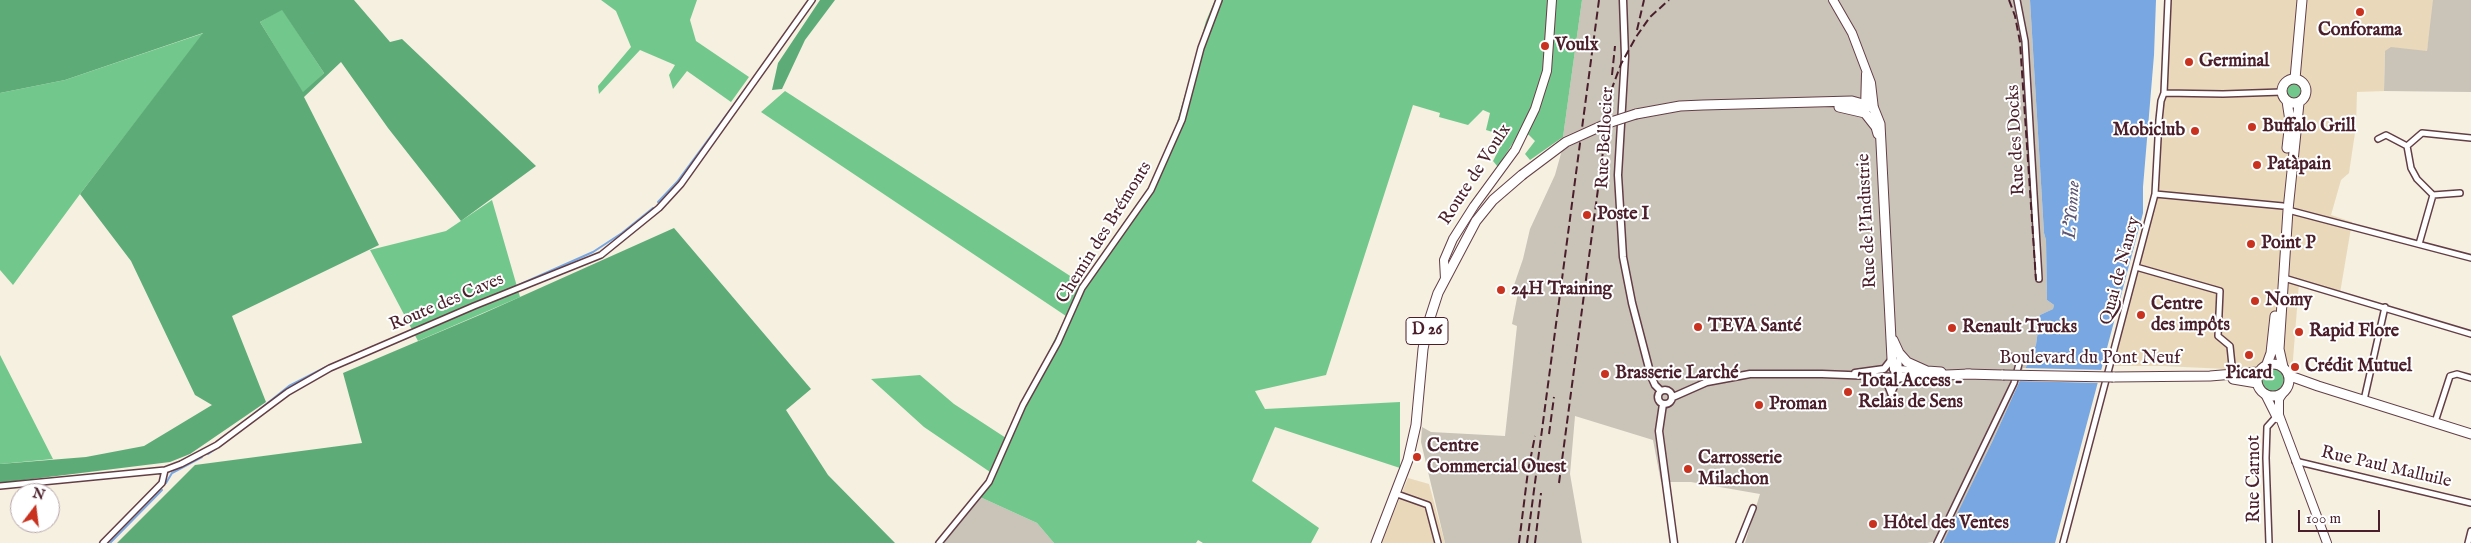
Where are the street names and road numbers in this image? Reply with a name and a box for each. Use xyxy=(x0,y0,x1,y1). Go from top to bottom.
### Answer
street label: Rue des Docks xyxy=(2003,84,2031,196)
street label: Rue Bellocier xyxy=(1593,86,1619,190)
street label: Route de Voulx xyxy=(1435,120,1517,230)
street label: Rue de l'Industrie xyxy=(1854,153,1882,289)
street label: Chemin des Brémonts xyxy=(1053,158,1157,308)
street label: Quai de Nancy xyxy=(2096,214,2146,328)
street label: Route des Caves xyxy=(387,269,507,337)
road number: D 26 xyxy=(1406,318,1448,344)
street label: Boulevard du Pont Neuf xyxy=(1999,348,2181,370)
street label: Rue Carnot xyxy=(2244,435,2266,523)
street label: Rue Paul Malluile xyxy=(2319,443,2453,493)

